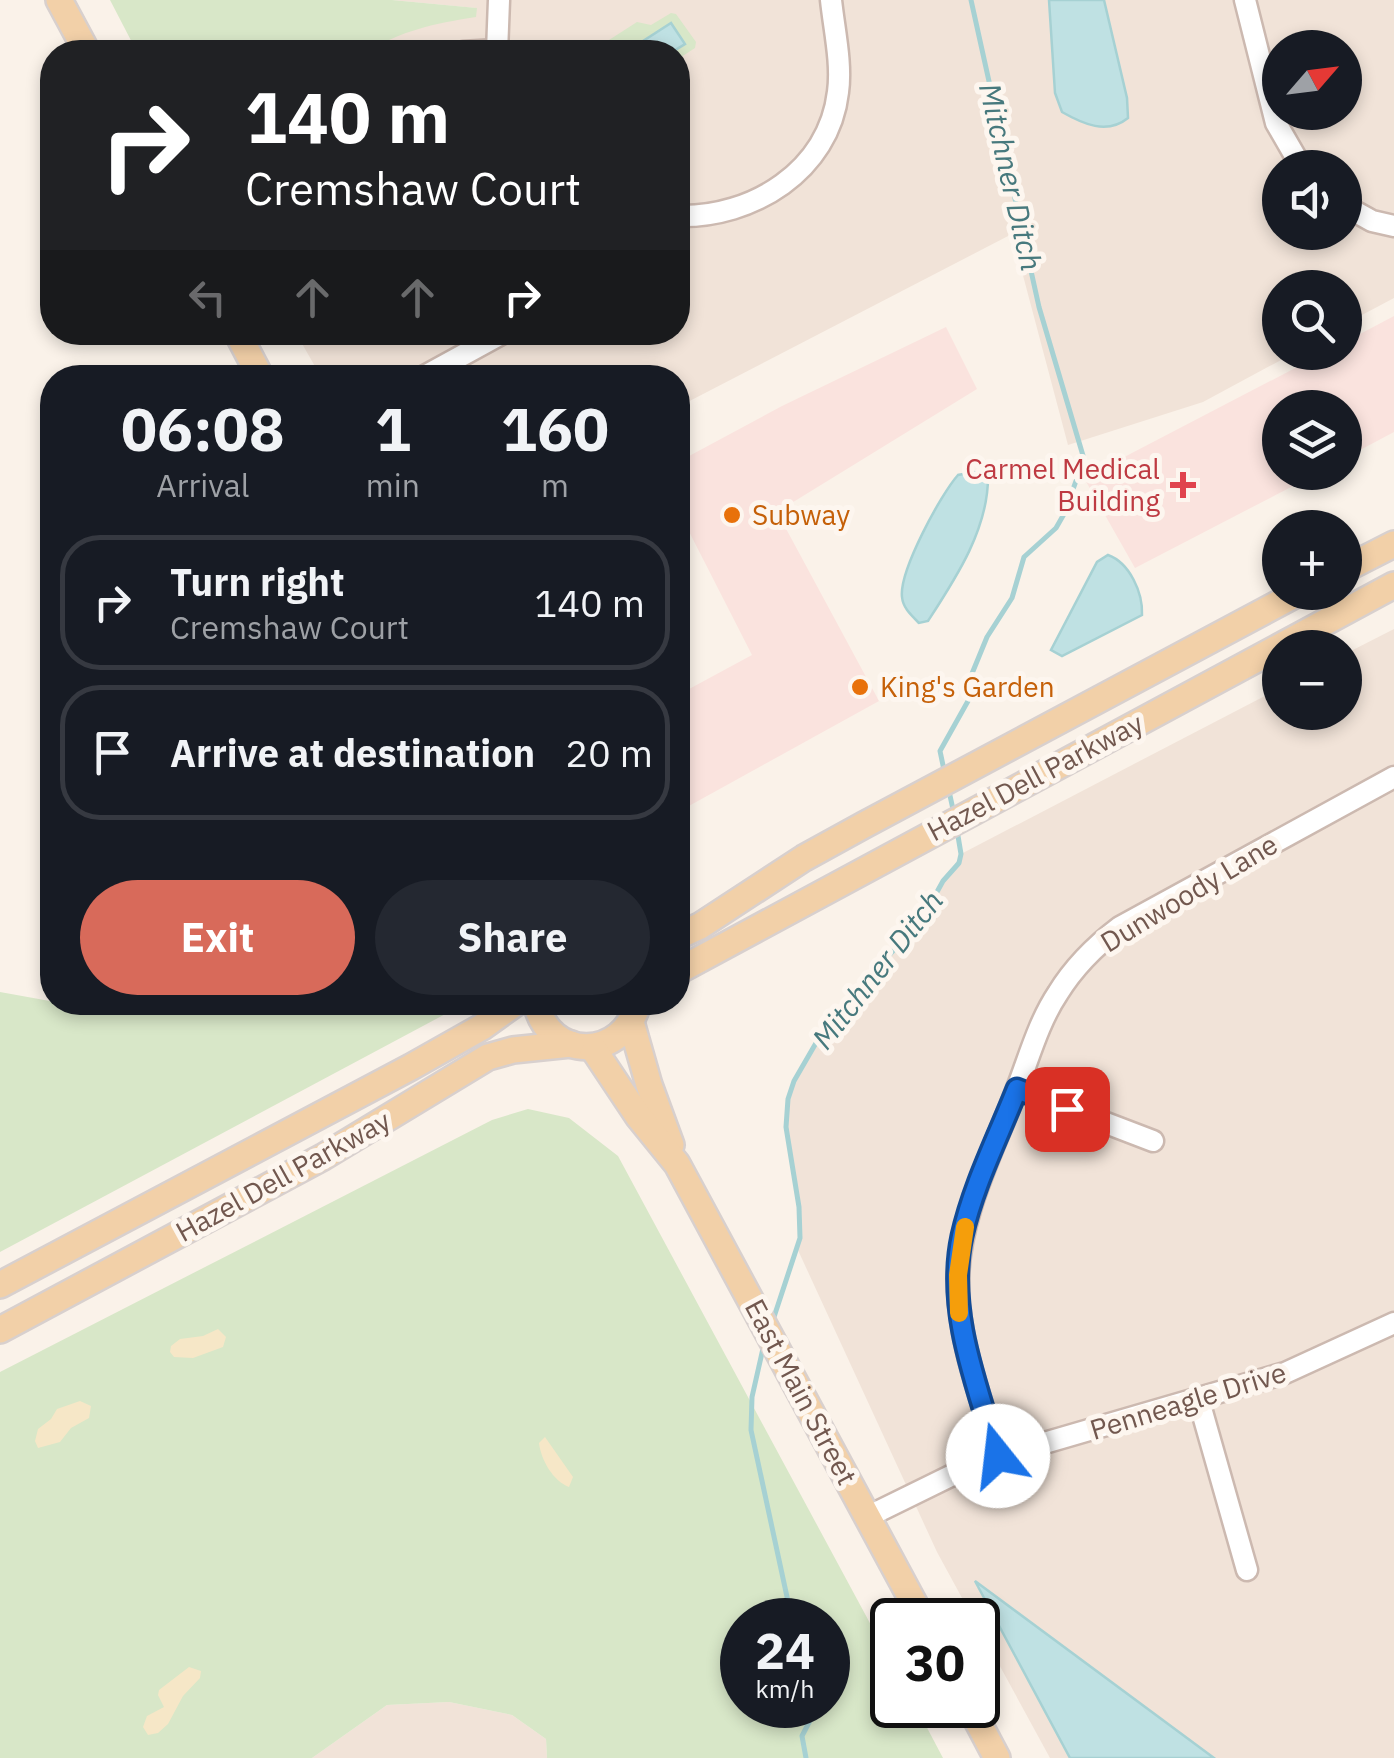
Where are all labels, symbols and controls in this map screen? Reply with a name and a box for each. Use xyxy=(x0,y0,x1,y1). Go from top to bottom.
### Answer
north arrow xyxy=(1262,30,1362,130)
map controls xyxy=(1262,30,1362,730)
text: 140 m xyxy=(245,71,450,162)
water label: Mitchner Ditch xyxy=(971,79,1052,274)
icon: right xyxy=(80,80,210,210)
button: sound xyxy=(1262,150,1362,250)
text: Cremshaw Court xyxy=(245,159,581,217)
icon: left xyxy=(180,270,235,325)
icon: ahead xyxy=(285,270,340,325)
icon: ahead xyxy=(390,270,445,325)
icon: right xyxy=(495,270,550,325)
button: search xyxy=(1262,270,1362,370)
text: 06:08 xyxy=(121,389,285,468)
text: 1 xyxy=(375,389,411,468)
text: 160 xyxy=(501,389,609,468)
button: layers xyxy=(1262,390,1362,490)
place label: Carmel Medical Building xyxy=(965,450,1160,519)
text: Arrival xyxy=(156,464,250,506)
text: min xyxy=(366,464,420,506)
text: m xyxy=(541,464,569,506)
marker: Carmel Medical Building xyxy=(1170,472,1196,498)
place label: Subway xyxy=(752,496,850,533)
marker: Subway xyxy=(721,504,743,526)
button: + xyxy=(1262,510,1362,610)
text: Turn right xyxy=(170,557,345,606)
icon: right xyxy=(85,575,140,630)
text: 140 m xyxy=(534,578,645,627)
text: Cremshaw Court xyxy=(170,606,409,648)
button: − xyxy=(1262,630,1362,730)
place label: King's Garden xyxy=(880,668,1055,705)
marker: King's Garden xyxy=(849,676,871,698)
street label: Hazel Dell Parkway xyxy=(920,704,1149,849)
icon: arrive xyxy=(85,725,140,780)
text: Arrive at destination xyxy=(170,728,535,777)
text: 20 m xyxy=(565,728,653,777)
street label: Dunwoody Lane xyxy=(1093,825,1284,960)
button: Exit xyxy=(80,880,355,995)
button: Share xyxy=(375,880,650,995)
water label: Mitchner Ditch xyxy=(803,882,951,1056)
pin xyxy=(1025,1067,1110,1152)
icon: arrive xyxy=(1040,1082,1095,1137)
street label: Hazel Dell Parkway xyxy=(169,1101,397,1250)
street label: East Main Street xyxy=(737,1293,866,1491)
street label: Penneagle Drive xyxy=(1085,1353,1290,1448)
position arrow xyxy=(946,1404,1050,1508)
speed limit sign: 30 xyxy=(870,1598,1000,1728)
text: 24 xyxy=(755,1618,815,1683)
text: km/h xyxy=(756,1672,814,1705)

